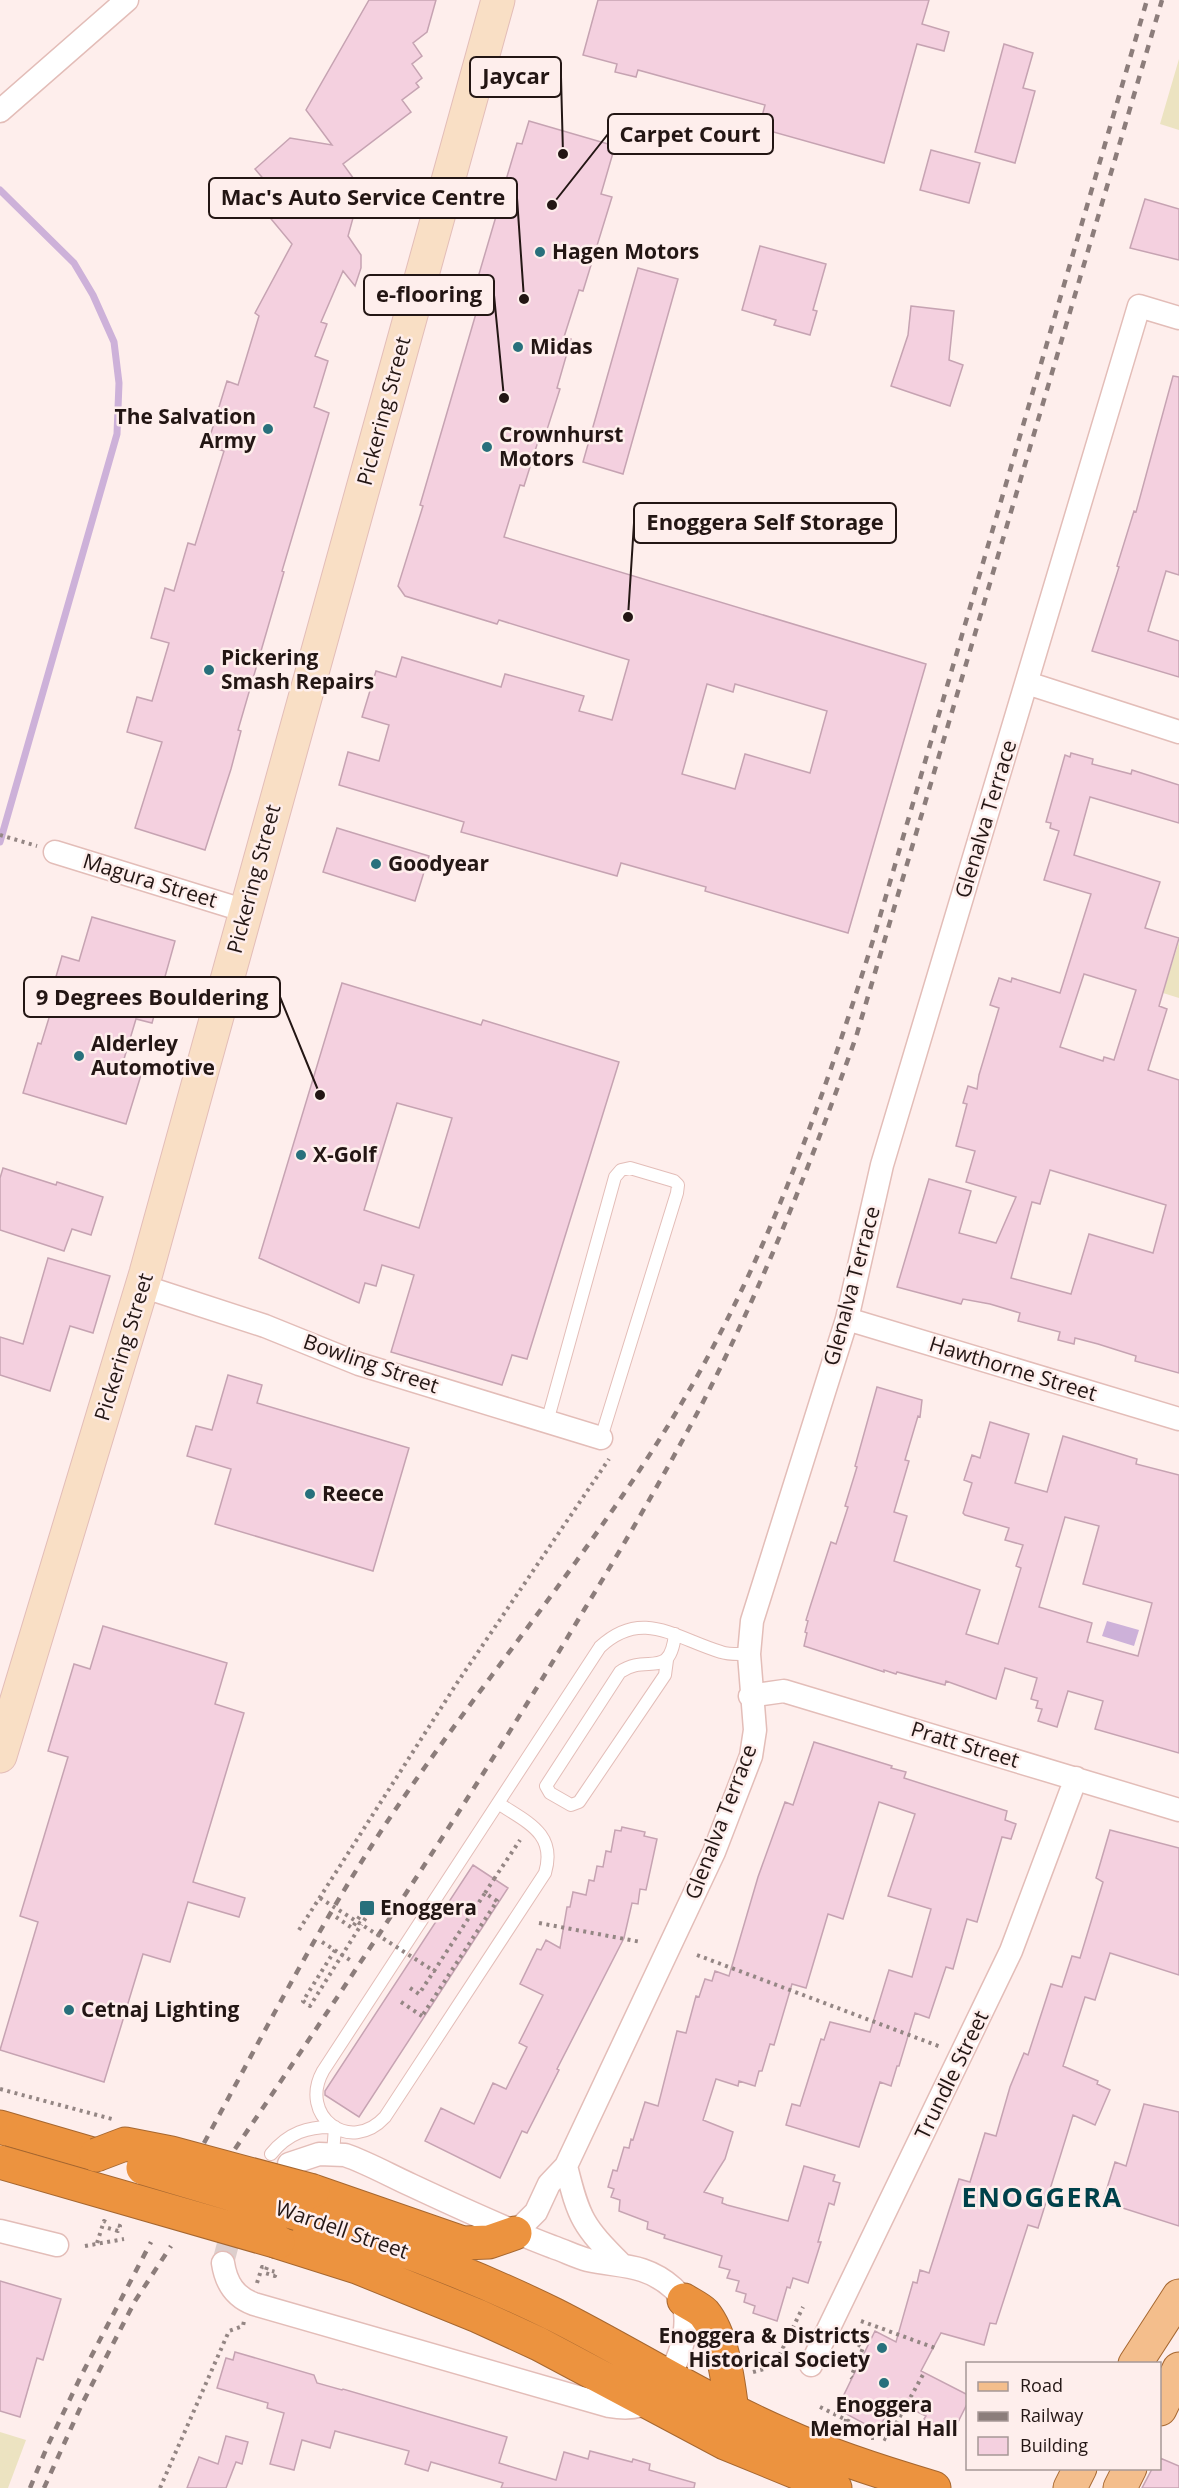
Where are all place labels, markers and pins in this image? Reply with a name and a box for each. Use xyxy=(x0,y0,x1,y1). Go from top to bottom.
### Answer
callout: Jaycar xyxy=(470,57,561,97)
callout: Carpet Court xyxy=(608,114,773,154)
callout: Mac's Auto Service Centre xyxy=(209,178,517,218)
place label: Hagen Motors xyxy=(552,237,699,265)
marker: Hagen Motors xyxy=(533,245,547,259)
callout: e-flooring xyxy=(364,275,494,315)
place label: Midas xyxy=(530,332,593,360)
marker: Midas xyxy=(511,340,525,354)
place label: The Salvation Army xyxy=(115,402,256,454)
place label: Crownhurst Motors xyxy=(499,420,623,472)
marker: The Salvation Army xyxy=(261,422,275,436)
marker: Crownhurst Motors xyxy=(480,440,494,454)
callout: Enoggera Self Storage xyxy=(634,503,896,543)
place label: Pickering Smash Repairs xyxy=(221,643,374,695)
marker: Pickering Smash Repairs xyxy=(202,663,216,677)
place label: Goodyear xyxy=(388,849,490,877)
marker: Goodyear xyxy=(369,857,383,871)
callout: 9 Degrees Bouldering xyxy=(24,977,280,1017)
place label: Alderley Automotive xyxy=(91,1029,215,1081)
marker: Alderley Automotive xyxy=(72,1049,86,1063)
place label: X-Golf xyxy=(313,1140,378,1168)
marker: X-Golf xyxy=(294,1148,308,1162)
place label: Reece xyxy=(322,1479,384,1507)
marker: Reece xyxy=(303,1487,317,1501)
place label: Enoggera xyxy=(380,1893,477,1921)
marker: Enoggera xyxy=(358,1899,376,1917)
place label: Cetnaj Lighting xyxy=(81,1995,240,2023)
marker: Cetnaj Lighting xyxy=(62,2003,76,2017)
place label: Enoggera & Districts Historical Society xyxy=(659,2321,870,2373)
marker: Enoggera & Districts Historical Society xyxy=(875,2341,889,2355)
marker: Enoggera Memorial Hall xyxy=(877,2376,891,2390)
place label: Enoggera Memorial Hall xyxy=(810,2390,958,2442)

